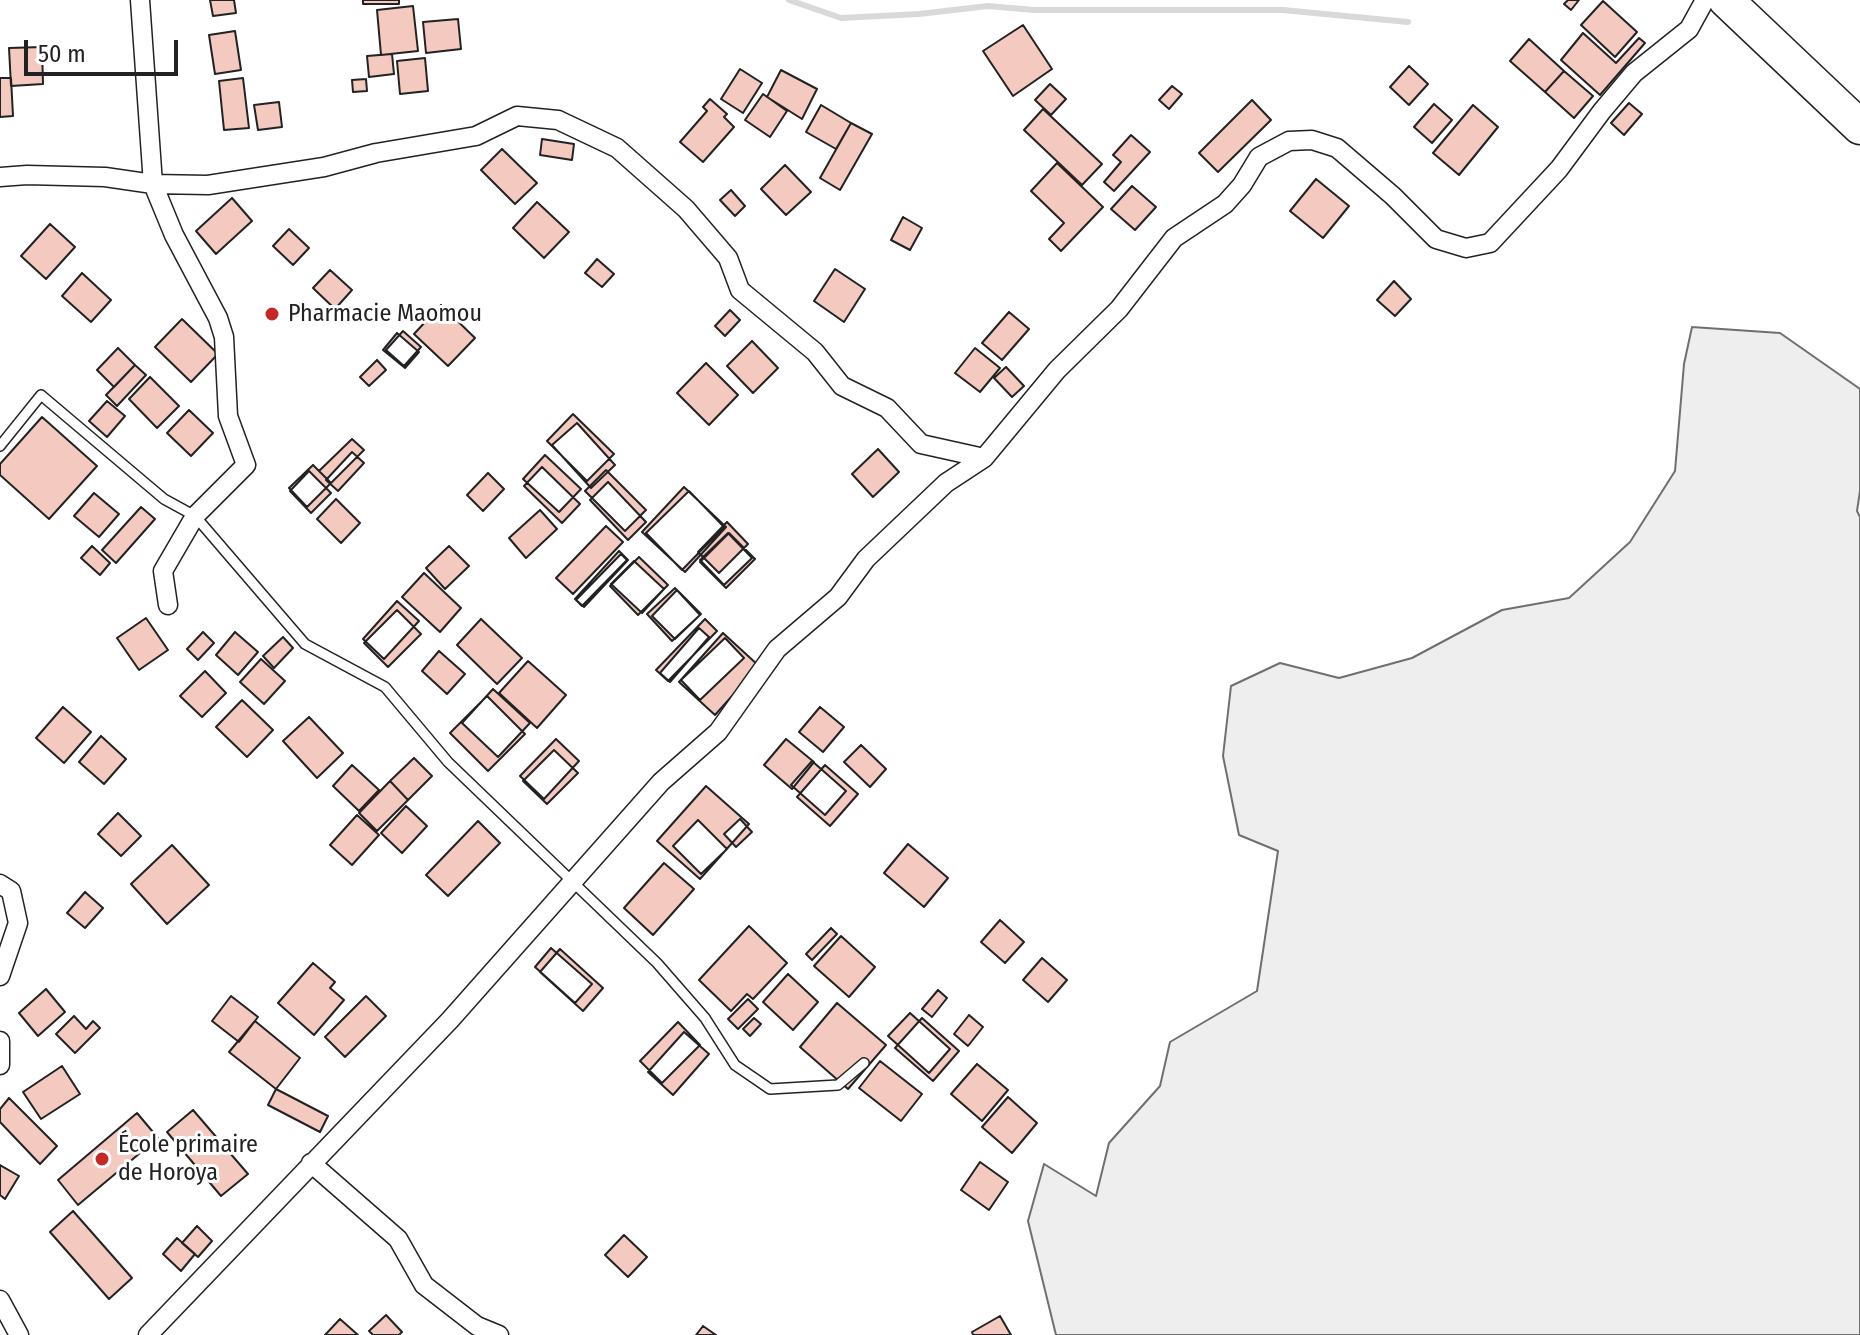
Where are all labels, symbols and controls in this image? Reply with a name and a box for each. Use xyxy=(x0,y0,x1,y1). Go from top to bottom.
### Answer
scale bar xyxy=(28,24,182,74)
text: 50 m xyxy=(38,40,86,68)
place label: Pharmacie Maomou xyxy=(288,300,482,328)
marker: Pharmacie Maomou xyxy=(263,305,281,323)
place label: École primaire de Horoya xyxy=(118,1131,258,1187)
marker: École primaire de Horoya xyxy=(93,1150,111,1168)

